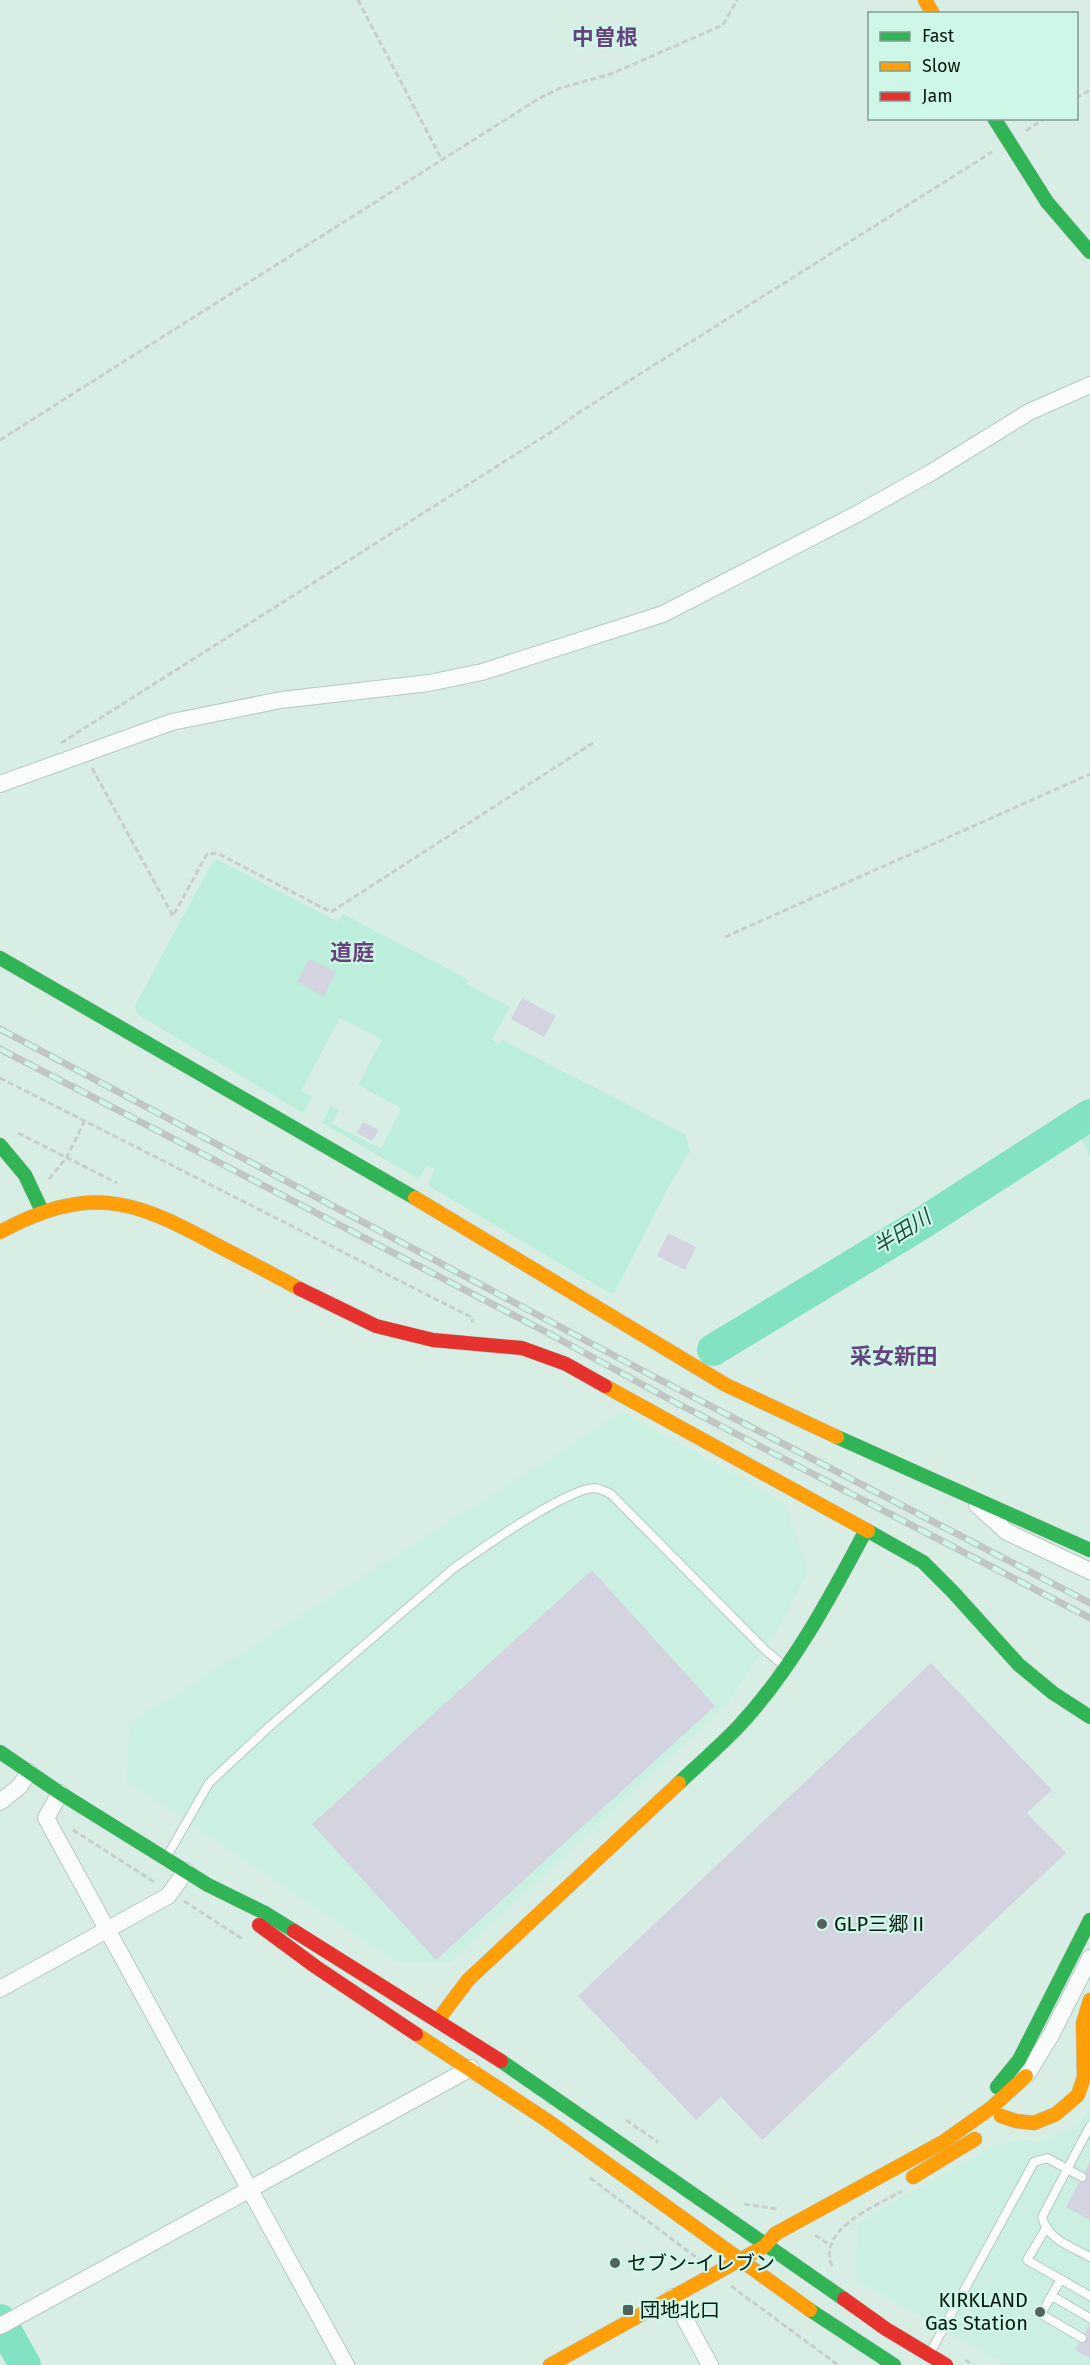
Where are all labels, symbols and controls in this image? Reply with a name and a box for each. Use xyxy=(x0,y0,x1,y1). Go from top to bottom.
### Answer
legend xyxy=(868,12,1078,120)
district label: 中曽根 xyxy=(572,24,638,51)
text: Fast xyxy=(922,25,955,47)
text: Slow xyxy=(922,55,961,77)
text: Jam xyxy=(922,85,953,107)
district label: 道庭 xyxy=(330,939,374,966)
water label: 半田川 xyxy=(868,1203,937,1260)
district label: 采女新田 xyxy=(850,1343,938,1370)
place label: GLP三郷Ⅱ xyxy=(834,1912,928,1936)
marker: GLP三郷Ⅱ xyxy=(815,1917,829,1931)
place label: セブン-イレブン xyxy=(627,2251,775,2275)
marker: セブン-イレブン xyxy=(608,2256,622,2270)
place label: KIRKLAND Gas Station xyxy=(925,2288,1028,2335)
place label: 団地北口 xyxy=(640,2298,720,2322)
marker: 団地北口 xyxy=(621,2303,635,2317)
marker: KIRKLAND Gas Station xyxy=(1033,2305,1047,2319)

